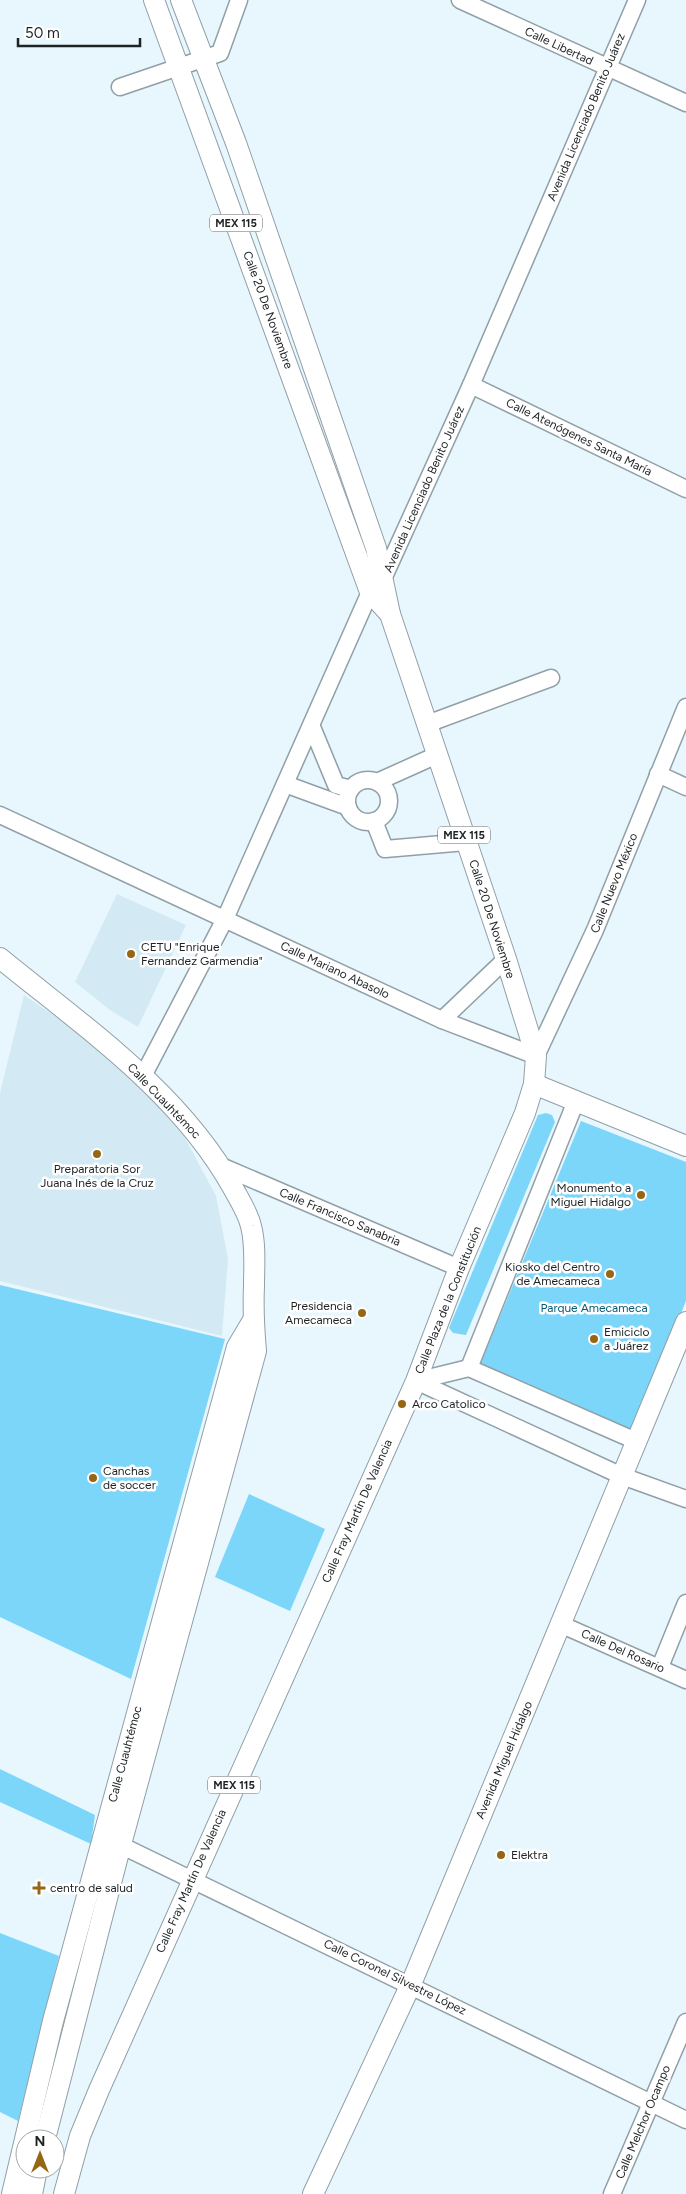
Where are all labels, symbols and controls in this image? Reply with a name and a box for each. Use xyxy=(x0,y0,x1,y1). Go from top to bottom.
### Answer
scale bar xyxy=(18,15,140,47)
text: 50 m xyxy=(25,24,60,42)
street label: Calle Libertad xyxy=(523,24,595,68)
street label: Avenida Licenciado Benito Juárez xyxy=(544,31,628,203)
road number: MEX 115 xyxy=(210,214,262,232)
street label: Calle 20 De Noviembre xyxy=(240,249,296,371)
street label: Calle Atenógenes Santa María xyxy=(504,395,654,479)
street label: Avenida Licenciado Benito Juárez xyxy=(381,404,467,574)
road number: MEX 115 xyxy=(438,826,490,844)
street label: Calle Nuevo México xyxy=(588,831,640,935)
street label: Calle 20 De Noviembre xyxy=(466,858,518,981)
street label: Calle Mariano Abasolo xyxy=(278,939,392,1001)
place label: CETU "Enrique Fernandez Garmendia" xyxy=(141,940,263,968)
marker: CETU "Enrique Fernandez Garmendia" xyxy=(125,948,137,960)
street label: Calle Cuauhtémoc xyxy=(125,1060,204,1142)
marker: Preparatoria Sor Juana Inés de la Cruz xyxy=(91,1148,103,1160)
place label: Preparatoria Sor Juana Inés de la Cruz xyxy=(40,1162,154,1190)
place label: Monumento a Miguel Hidalgo xyxy=(551,1181,631,1209)
street label: Calle Francisco Sanabria xyxy=(277,1185,403,1249)
marker: Monumento a Miguel Hidalgo xyxy=(635,1189,647,1201)
street label: Calle Plaza de la Constitución xyxy=(412,1224,484,1376)
place label: Kiosko del Centro de Amecameca xyxy=(505,1260,600,1288)
marker: Kiosko del Centro de Amecameca xyxy=(604,1268,616,1280)
place label: Presidencia Amecameca xyxy=(285,1299,352,1327)
park label: Parque Amecameca xyxy=(540,1301,648,1315)
marker: Presidencia Amecameca xyxy=(356,1307,368,1319)
place label: Emiciclo a Juárez xyxy=(604,1325,650,1353)
marker: Emiciclo a Juárez xyxy=(588,1333,600,1345)
place label: Arco Catolico xyxy=(412,1397,486,1411)
marker: Arco Catolico xyxy=(396,1398,408,1410)
street label: Calle Fray Martín De Valencia xyxy=(319,1437,395,1585)
place label: Canchas de soccer xyxy=(103,1464,156,1492)
marker: Canchas de soccer xyxy=(87,1472,99,1484)
street label: Calle Del Rosario xyxy=(579,1626,667,1676)
street label: Avenida Miguel Hidalgo xyxy=(473,1699,535,1821)
street label: Calle Cuauhtémoc xyxy=(105,1704,145,1804)
road number: MEX 115 xyxy=(208,1776,260,1794)
street label: Calle Fray Martín De Valencia xyxy=(153,1807,229,1955)
place label: Elektra xyxy=(511,1848,548,1862)
marker: Elektra xyxy=(495,1849,507,1861)
marker: centro de salud xyxy=(32,1881,46,1895)
place label: centro de salud xyxy=(50,1881,133,1895)
street label: Calle Coronel Silvestre López xyxy=(321,1936,469,2018)
street label: Calle Melchor Ocampo xyxy=(613,2063,673,2181)
north arrow xyxy=(15,2129,65,2179)
text: N xyxy=(35,2133,45,2150)

